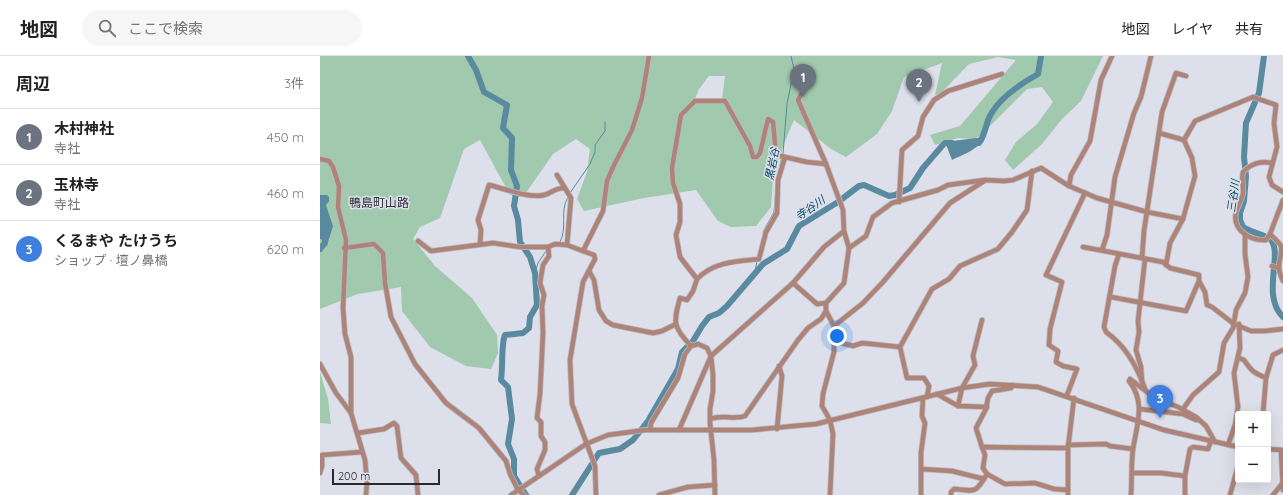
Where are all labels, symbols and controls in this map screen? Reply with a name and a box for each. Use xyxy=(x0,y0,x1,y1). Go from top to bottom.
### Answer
search box xyxy=(82,10,362,46)
text: 地図 xyxy=(20,17,58,41)
icon: search xyxy=(96,17,118,39)
text: ここで検索 xyxy=(128,19,203,38)
text: 地図 xyxy=(1121,20,1149,38)
text: レイヤ xyxy=(1171,20,1213,38)
text: 共有 xyxy=(1235,20,1263,38)
pin: 1 xyxy=(790,64,816,97)
pin: 2 xyxy=(906,69,932,102)
text: 周辺 xyxy=(16,73,50,94)
text: 3件 xyxy=(284,75,304,91)
text: 木村神社 xyxy=(54,119,114,138)
text: 1 xyxy=(26,129,32,145)
text: 450 m xyxy=(267,129,304,145)
text: 寺社 xyxy=(54,140,80,156)
water label: 黒岩谷 xyxy=(762,145,782,182)
text: 玉林寺 xyxy=(54,175,99,194)
water label: 三谷川 xyxy=(1224,178,1242,213)
text: 2 xyxy=(25,185,33,201)
text: 460 m xyxy=(267,185,304,201)
water label: 寺谷川 xyxy=(792,192,828,223)
district label: 鴨島町山路 xyxy=(349,195,409,210)
text: 寺社 xyxy=(54,196,80,212)
text: くるまや たけうち xyxy=(54,231,178,250)
text: 3 xyxy=(26,241,32,257)
text: 620 m xyxy=(267,241,304,257)
text: ショップ · 壇ノ鼻橋 xyxy=(54,252,168,268)
your location xyxy=(827,326,847,346)
pin: 3 xyxy=(1147,385,1173,418)
map controls xyxy=(1235,411,1271,483)
button: + xyxy=(1235,411,1271,447)
button: − xyxy=(1235,447,1271,483)
scale bar xyxy=(332,467,440,486)
text: 200 m xyxy=(338,469,370,483)

